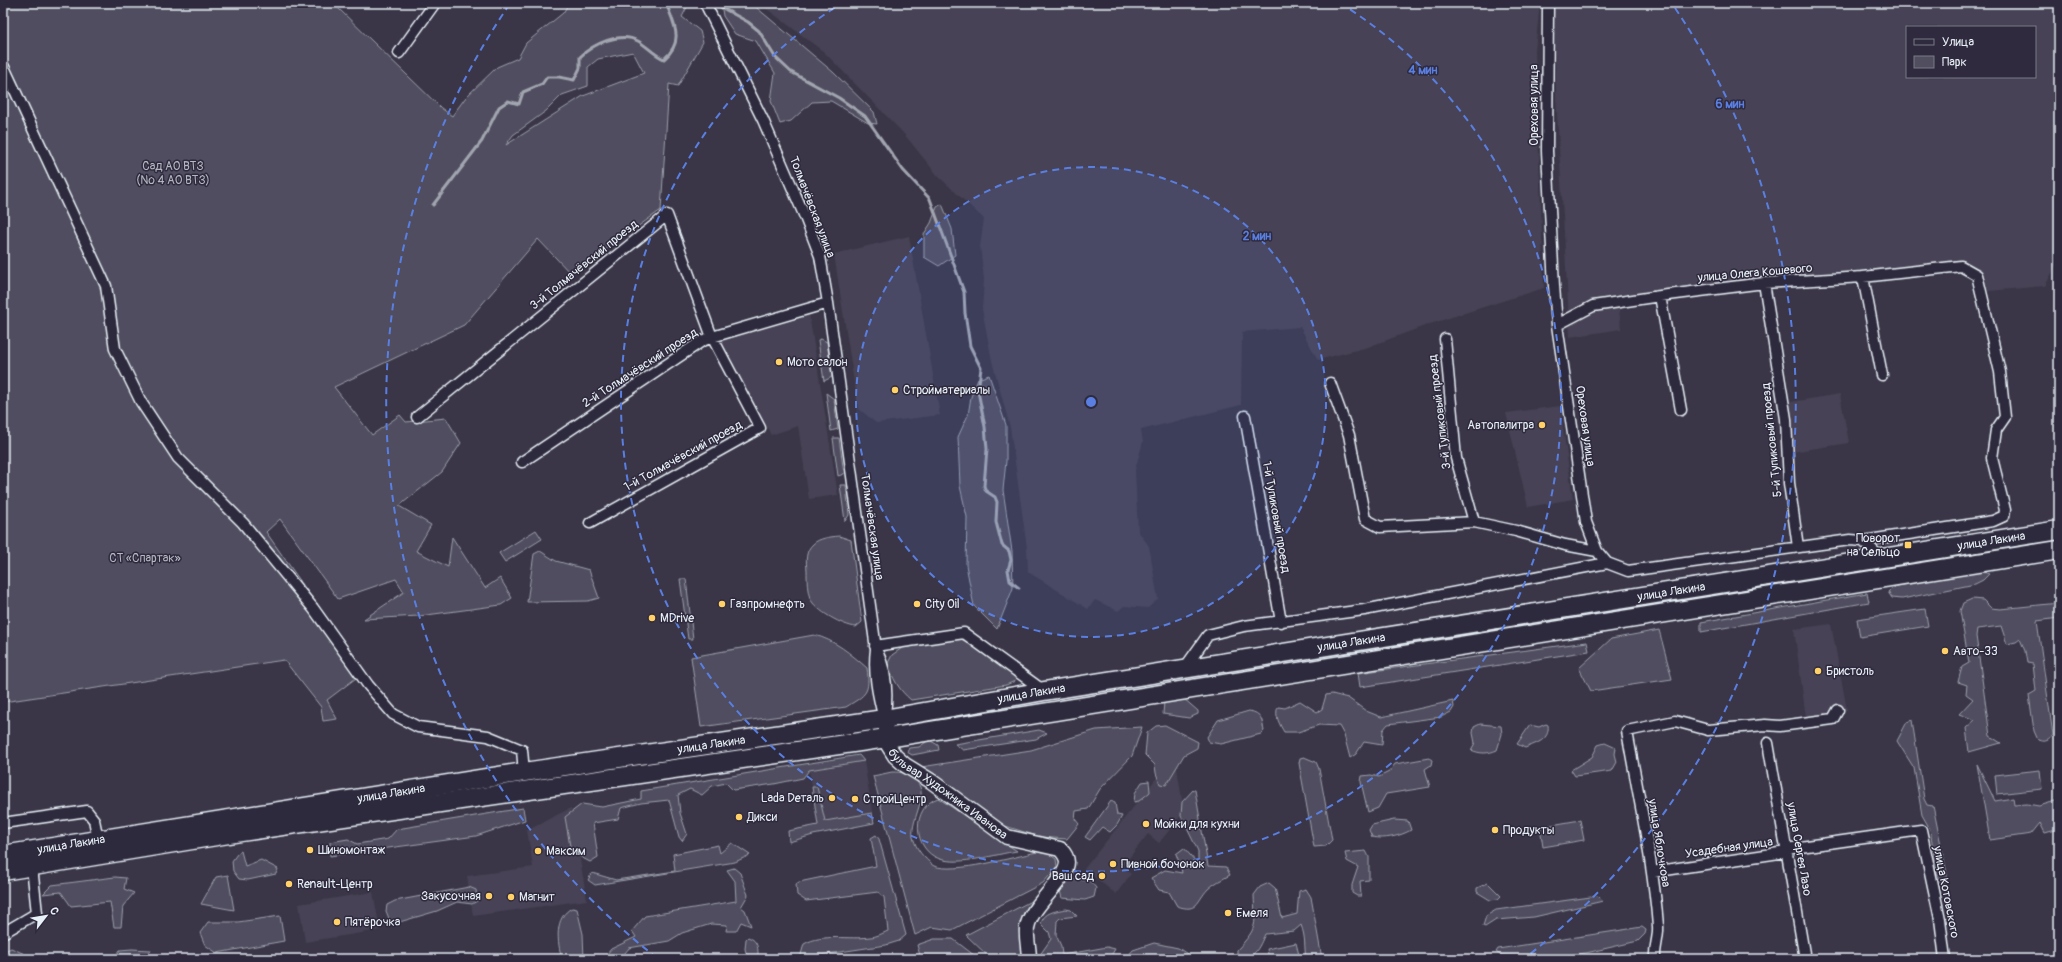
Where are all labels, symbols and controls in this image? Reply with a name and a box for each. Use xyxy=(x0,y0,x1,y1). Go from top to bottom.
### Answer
legend xyxy=(1906,26,2036,78)
text: Улица xyxy=(1942,35,1974,50)
text: Парк xyxy=(1942,55,1967,70)
text: 4 мин xyxy=(1408,63,1437,78)
street label: Ореховая улица xyxy=(1527,64,1542,146)
text: 6 мин xyxy=(1716,97,1744,112)
street label: Толмачёвская улица xyxy=(786,154,838,260)
park label: Сад АО ВТЗ (№ 4 АО ВТЗ) xyxy=(136,159,210,188)
street label: 3-й Толмачёвский проезд xyxy=(527,216,642,313)
text: 2 мин xyxy=(1243,229,1271,244)
street label: улица Олега Кошевого xyxy=(1696,260,1814,286)
street label: 2-й Толмачёвский проезд xyxy=(579,325,701,411)
street label: 3-й Тупиковый проезд xyxy=(1425,353,1454,470)
place label: Мото салон xyxy=(787,355,848,370)
marker: Мото салон xyxy=(774,357,784,367)
street label: 5-й Тупиковый проезд xyxy=(1758,381,1785,498)
place label: Стройматериалы xyxy=(903,383,991,398)
marker: Стройматериалы xyxy=(890,385,900,395)
street label: Ореховая улица xyxy=(1572,385,1598,468)
centre of rings xyxy=(1084,395,1098,409)
street label: 1-й Толмачёвский проезд xyxy=(621,417,745,495)
place label: Автопалитра xyxy=(1467,418,1534,433)
marker: Автопалитра xyxy=(1537,420,1547,430)
street label: 1-й Тупиковый проезд xyxy=(1259,460,1293,575)
street label: Толмачёвская улица xyxy=(857,473,887,582)
street label: улица Лакина xyxy=(1955,528,2027,554)
place label: Поворот на Сельцо xyxy=(1847,531,1901,560)
marker: Поворот на Сельцо xyxy=(1903,540,1913,550)
park label: СТ «Спартак» xyxy=(109,551,181,566)
street label: улица Лакина xyxy=(1635,579,1707,604)
place label: Газпромнефть xyxy=(730,597,805,612)
place label: City Oil xyxy=(925,597,960,612)
marker: Газпромнефть xyxy=(717,599,727,609)
marker: City Oil xyxy=(912,599,922,609)
place label: MDrive xyxy=(660,611,694,626)
marker: MDrive xyxy=(647,613,657,623)
street label: улица Лакина xyxy=(1315,629,1387,655)
place label: Авто-33 xyxy=(1953,644,1998,659)
marker: Авто-33 xyxy=(1940,646,1950,656)
place label: Бристоль xyxy=(1826,664,1874,679)
marker: Бристоль xyxy=(1813,666,1823,676)
street label: улица Лакина xyxy=(995,680,1067,707)
street label: улица Лакина xyxy=(675,732,747,757)
street label: бульвар Художника Иванова xyxy=(885,746,1011,843)
street label: улица Лакина xyxy=(355,780,426,806)
place label: Lada Dеталь xyxy=(761,791,824,806)
place label: СтройЦентр xyxy=(863,792,927,807)
marker: Lada Dеталь xyxy=(827,793,837,803)
marker: СтройЦентр xyxy=(850,794,860,804)
street label: улица Яблочкова xyxy=(1644,797,1673,889)
street label: улица Сергея Лазо xyxy=(1783,800,1815,897)
place label: Дикси xyxy=(746,810,778,825)
marker: Дикси xyxy=(734,812,744,822)
place label: Мойки для кухни xyxy=(1154,817,1240,832)
marker: Мойки для кухни xyxy=(1141,819,1151,829)
place label: Продукты xyxy=(1503,823,1555,838)
marker: Продукты xyxy=(1490,825,1500,835)
street label: улица Лакина xyxy=(35,831,107,857)
street label: Усадебная улица xyxy=(1684,834,1774,862)
place label: Шиномонтаж xyxy=(318,843,386,858)
place label: Максим xyxy=(546,844,586,859)
street label: улица Котовского xyxy=(1930,844,1962,940)
marker: Шиномонтаж xyxy=(305,845,315,855)
marker: Максим xyxy=(533,846,543,856)
place label: Пивной бочонок xyxy=(1121,857,1205,872)
marker: Пивной бочонок xyxy=(1108,859,1118,869)
place label: Ваш сад xyxy=(1052,869,1095,884)
marker: Ваш сад xyxy=(1097,871,1107,881)
place label: Renault-Центр xyxy=(297,877,373,892)
marker: Renault-Центр xyxy=(284,879,294,889)
place label: Закусочная xyxy=(421,889,481,904)
place label: Магнит xyxy=(519,890,555,905)
marker: Закусочная xyxy=(484,891,494,901)
marker: Магнит xyxy=(506,892,516,902)
north arrow xyxy=(26,896,66,936)
text: С xyxy=(47,905,62,918)
place label: Емеля xyxy=(1236,906,1268,921)
marker: Емеля xyxy=(1223,908,1233,918)
place label: Пятёрочка xyxy=(345,915,401,930)
marker: Пятёрочка xyxy=(332,917,342,927)

